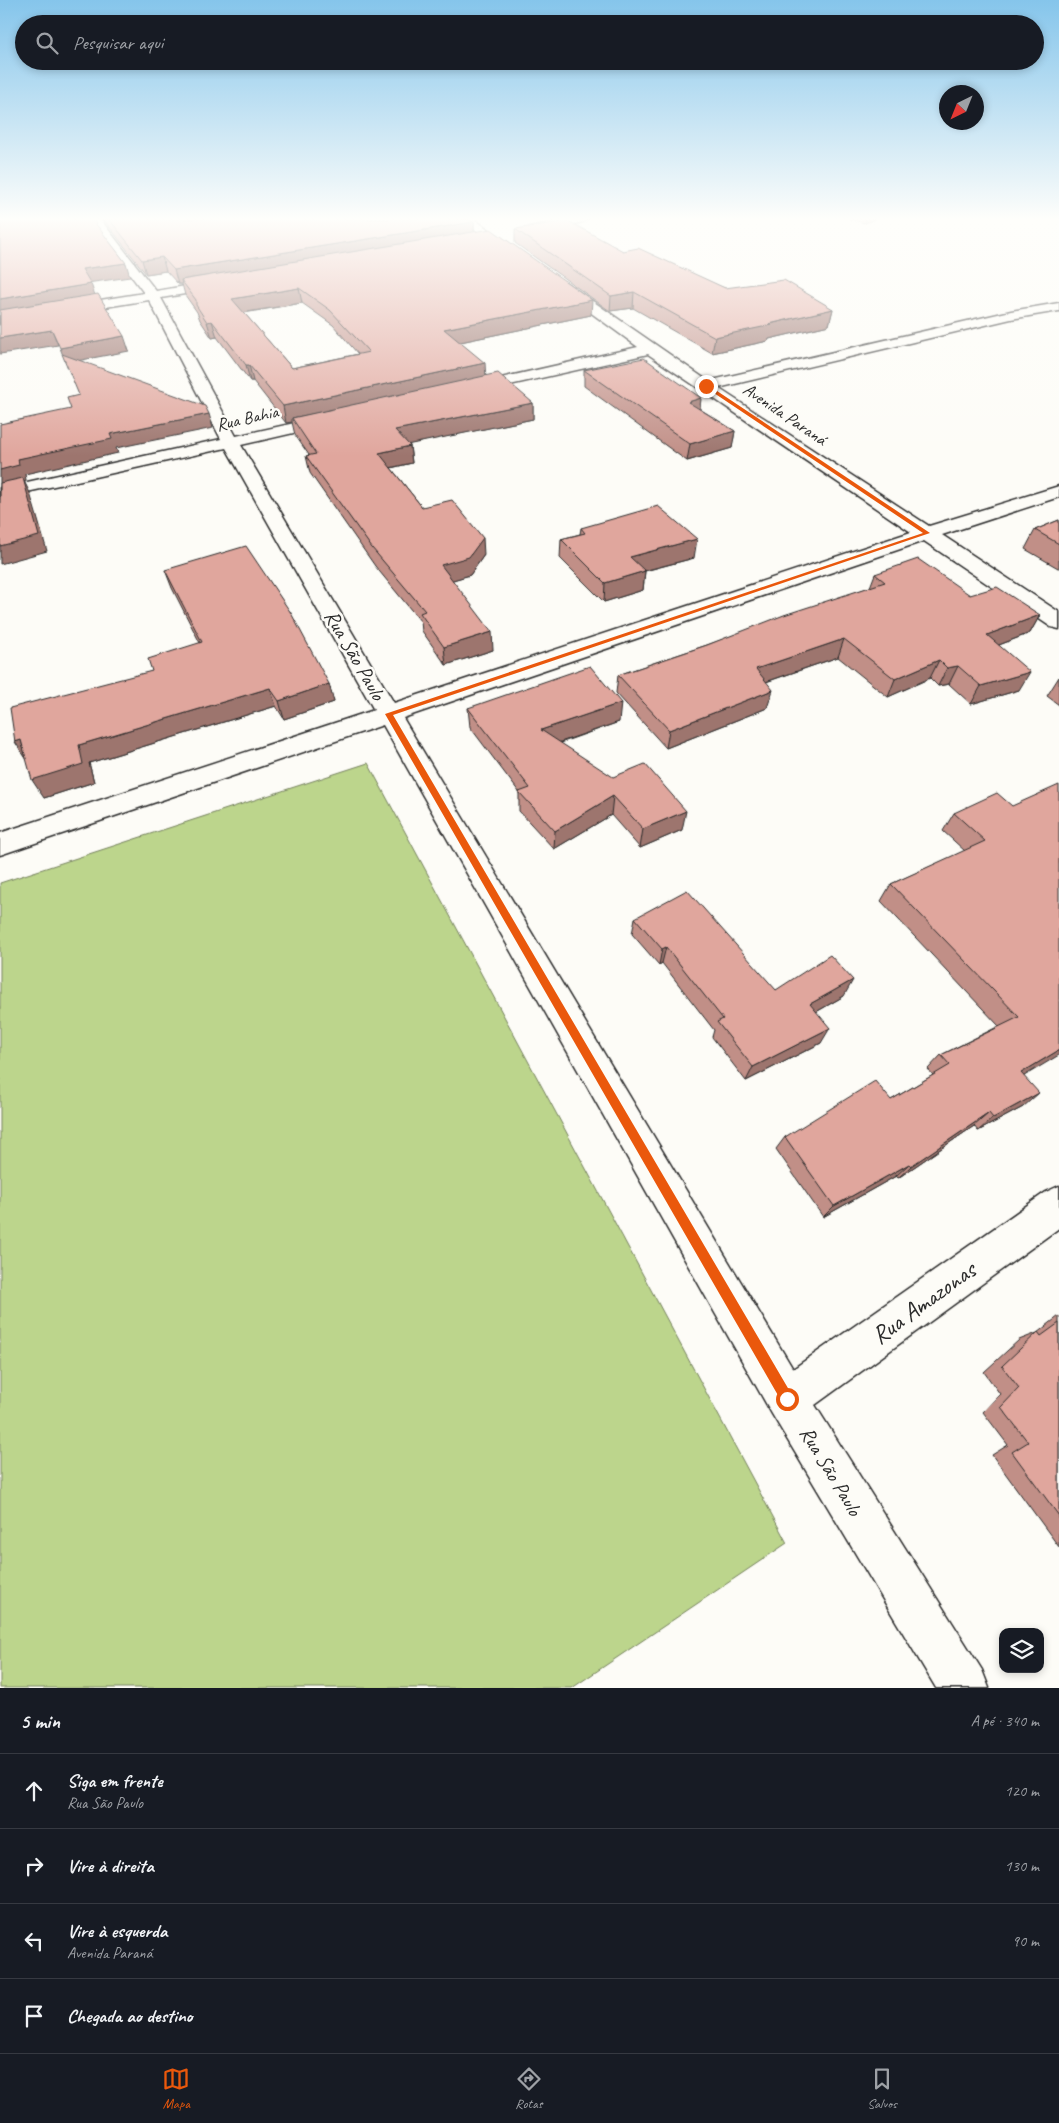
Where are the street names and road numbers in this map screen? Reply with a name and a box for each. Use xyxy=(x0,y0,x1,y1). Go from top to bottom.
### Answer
street label: Avenida Paraná xyxy=(739,378,833,451)
street label: Rua Bahia xyxy=(214,400,282,436)
street label: Rua São Paulo xyxy=(319,605,392,706)
street label: Rua Amazonas xyxy=(865,1253,984,1351)
street label: Rua São Paulo xyxy=(794,1422,869,1522)

